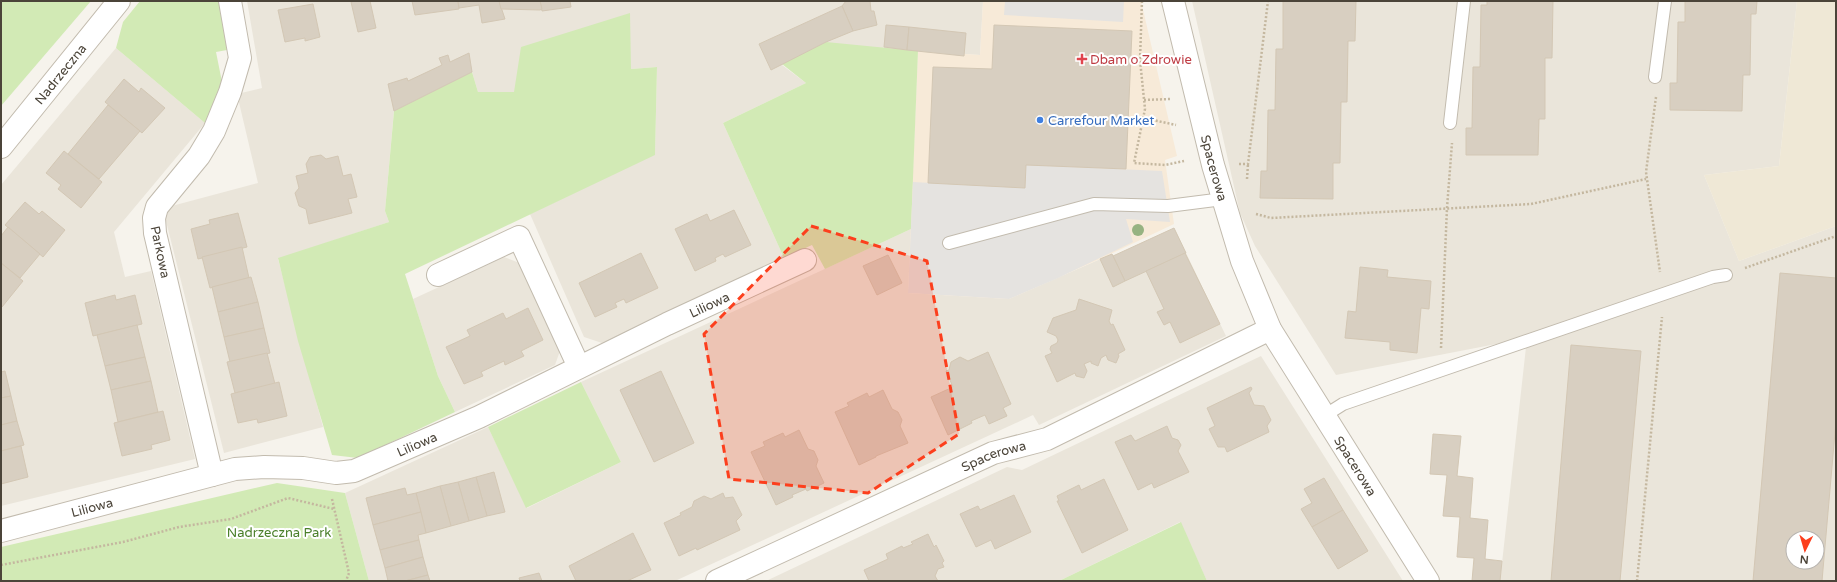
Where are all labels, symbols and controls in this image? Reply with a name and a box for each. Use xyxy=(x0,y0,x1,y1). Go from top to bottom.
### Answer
street label: Nadrzeczna xyxy=(32,41,90,108)
place label: Dbam o Zdrowie xyxy=(1090,52,1192,68)
marker: Dbam o Zdrowie xyxy=(1077,54,1087,64)
place label: Carrefour Market xyxy=(1048,113,1154,129)
marker: Carrefour Market xyxy=(1035,115,1045,125)
street label: Spacerowa xyxy=(1197,133,1230,203)
street label: Parkowa xyxy=(147,225,173,280)
street label: Liliowa xyxy=(687,289,732,322)
street label: Liliowa xyxy=(394,429,440,461)
street label: Spacerowa xyxy=(1330,433,1380,499)
street label: Spacerowa xyxy=(959,438,1028,476)
street label: Liliowa xyxy=(69,495,115,521)
park label: Nadrzeczna Park xyxy=(227,525,331,541)
north arrow xyxy=(1785,530,1825,570)
text: N xyxy=(1799,553,1809,566)

